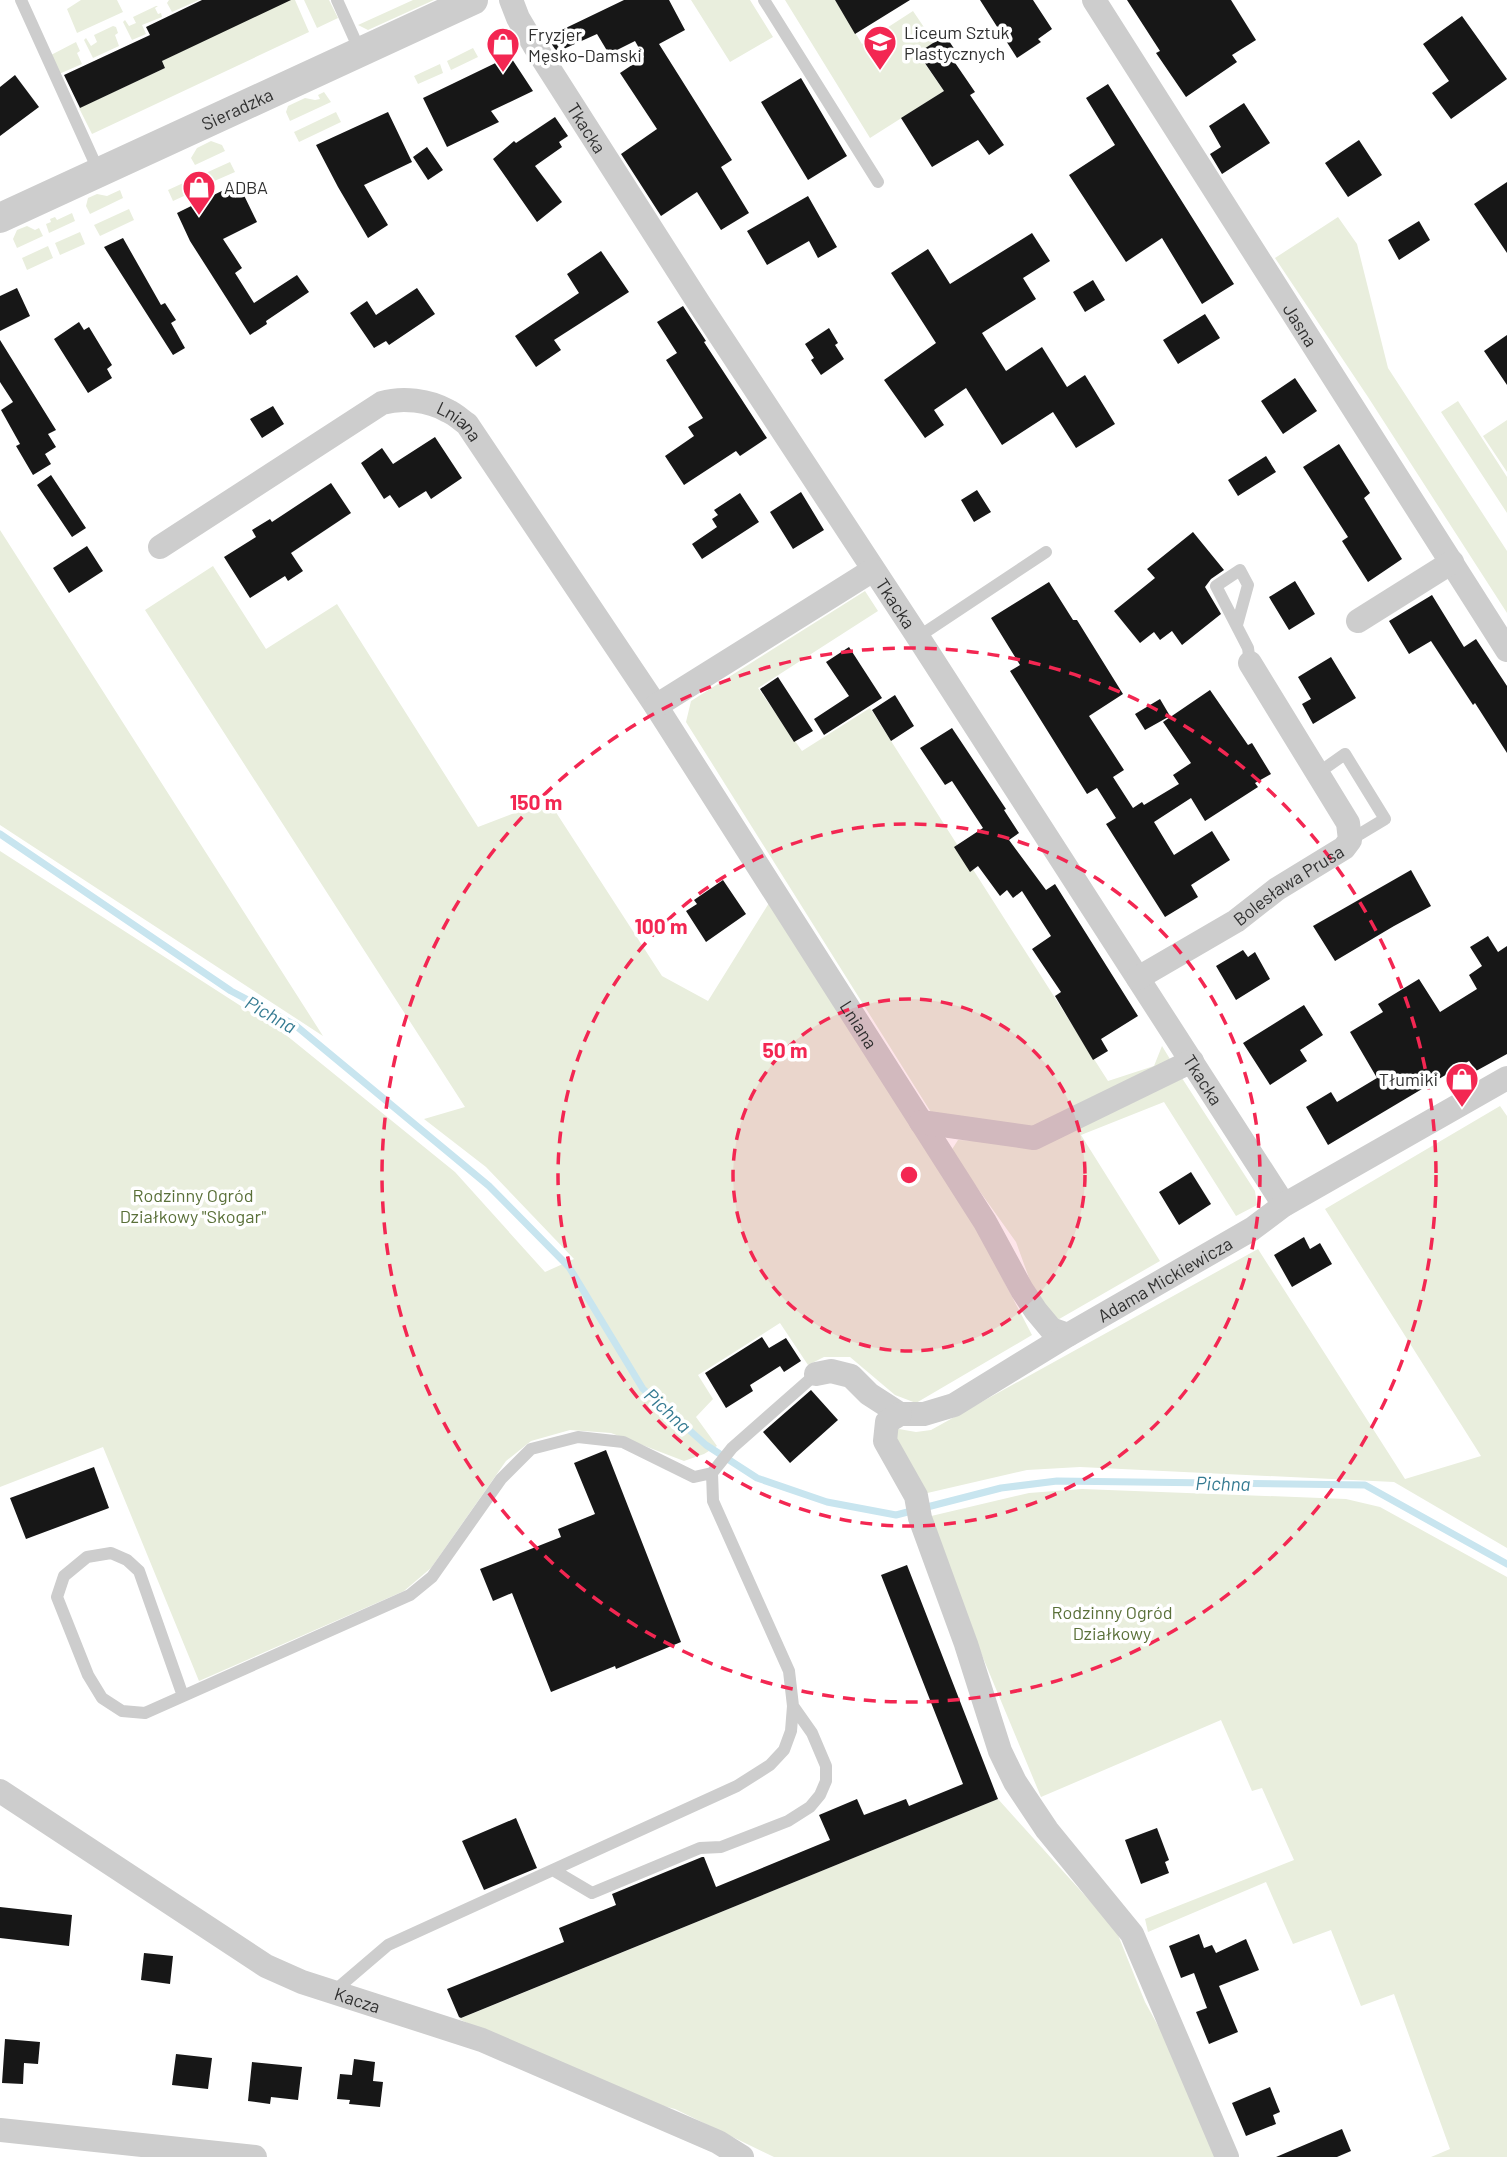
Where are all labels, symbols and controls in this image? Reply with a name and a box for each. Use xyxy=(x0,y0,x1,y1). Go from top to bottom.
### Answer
place label: Liceum Sztuk Plastycznych xyxy=(904,21,1010,64)
place label: Fryzjer Męsko-Damski xyxy=(528,23,642,66)
school or university icon: Liceum Sztuk Plastycznych xyxy=(861,23,899,72)
shop icon: Fryzjer Męsko-Damski xyxy=(484,25,522,74)
street label: Sieradzka xyxy=(198,83,276,135)
street label: Tkacka xyxy=(563,98,611,157)
shop icon: ADBA xyxy=(180,168,218,217)
place label: ADBA xyxy=(224,176,268,198)
street label: Jasna xyxy=(1279,299,1322,351)
street label: Lniana xyxy=(433,396,486,446)
street label: Tkacka xyxy=(871,574,920,633)
text: 150 m xyxy=(510,789,562,814)
street label: Bolesława Prusa xyxy=(1229,840,1348,930)
text: 100 m xyxy=(634,913,688,938)
water label: Pichna xyxy=(241,990,301,1038)
street label: Lniana xyxy=(836,996,882,1053)
text: 50 m xyxy=(762,1037,808,1062)
street label: Tkacka xyxy=(1179,1050,1228,1109)
shop icon: Tłumiki xyxy=(1443,1060,1481,1109)
place label: Tłumiki xyxy=(1379,1068,1438,1090)
centre of rings xyxy=(897,1163,921,1187)
park label: Rodzinny Ogród Działkowy "Skogar" xyxy=(120,1184,267,1227)
street label: Adama Mickiewicza xyxy=(1094,1232,1236,1327)
water label: Pichna xyxy=(640,1383,696,1437)
water label: Pichna xyxy=(1195,1471,1251,1495)
park label: Rodzinny Ogród Działkowy xyxy=(1052,1601,1172,1644)
street label: Kacza xyxy=(332,1982,383,2018)

